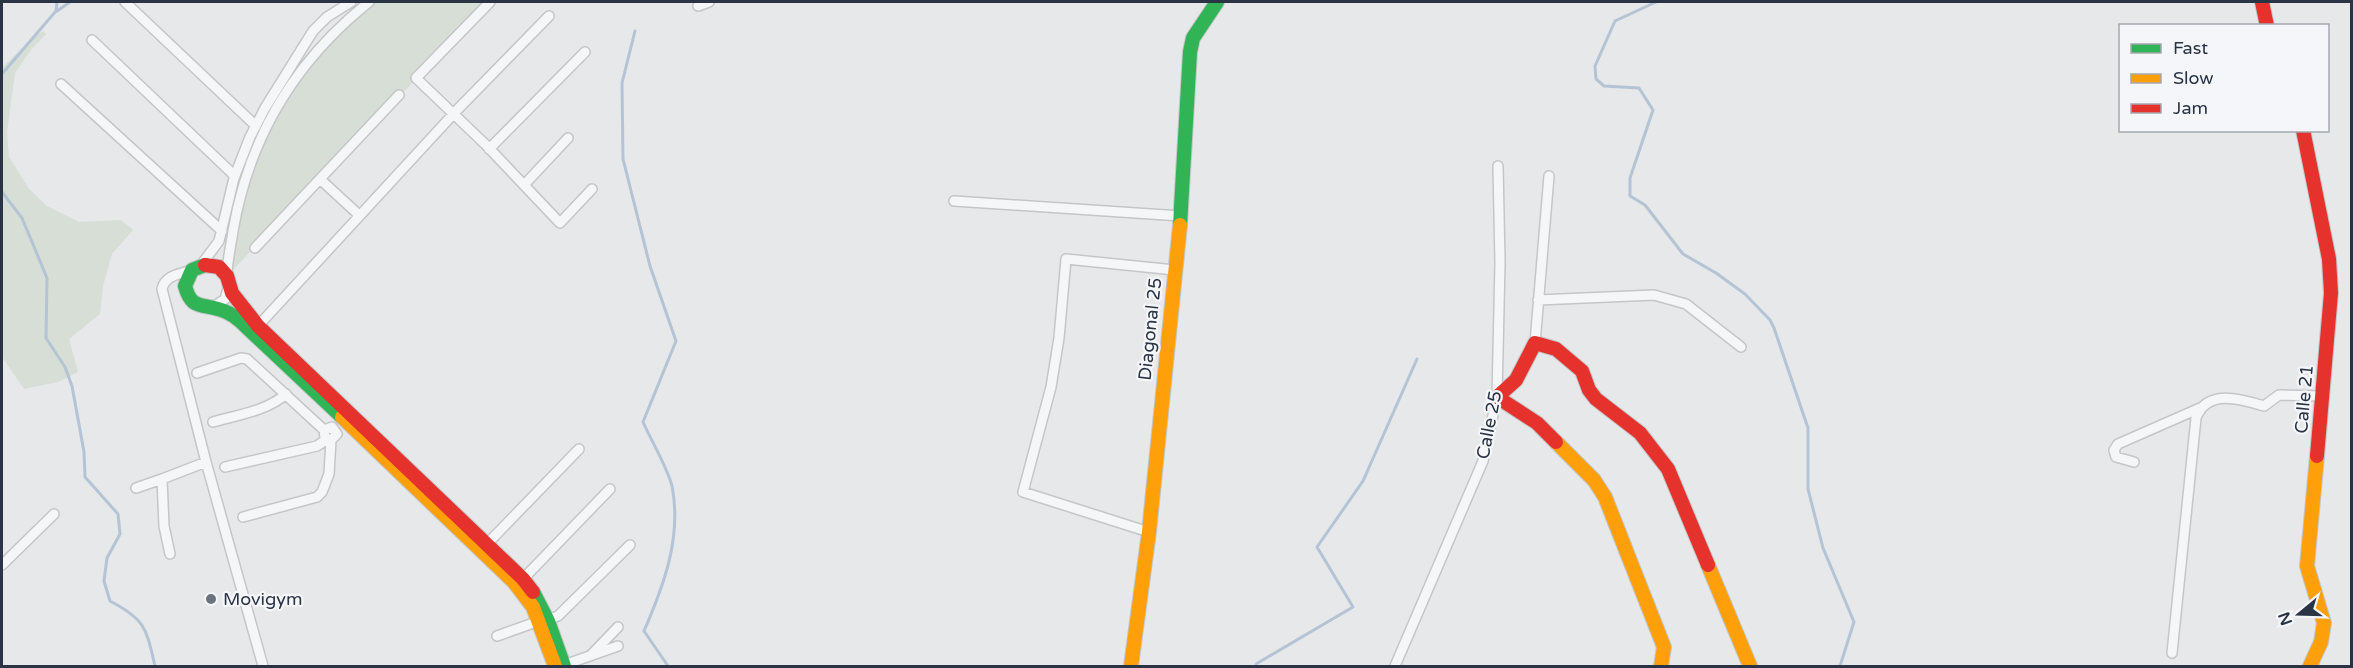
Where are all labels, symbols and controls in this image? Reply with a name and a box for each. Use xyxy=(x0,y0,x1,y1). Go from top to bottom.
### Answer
legend xyxy=(2119,24,2329,132)
text: Fast xyxy=(2173,37,2208,59)
text: Slow xyxy=(2173,67,2214,89)
text: Jam xyxy=(2173,97,2208,119)
street label: Diagonal 25 xyxy=(1134,277,1166,381)
street label: Calle 21 xyxy=(2290,364,2318,434)
street label: Calle 25 xyxy=(1472,389,1506,461)
north arrow xyxy=(2269,584,2329,644)
place label: Movigym xyxy=(223,588,303,610)
marker: Movigym xyxy=(204,592,218,606)
text: N xyxy=(2274,609,2297,628)

